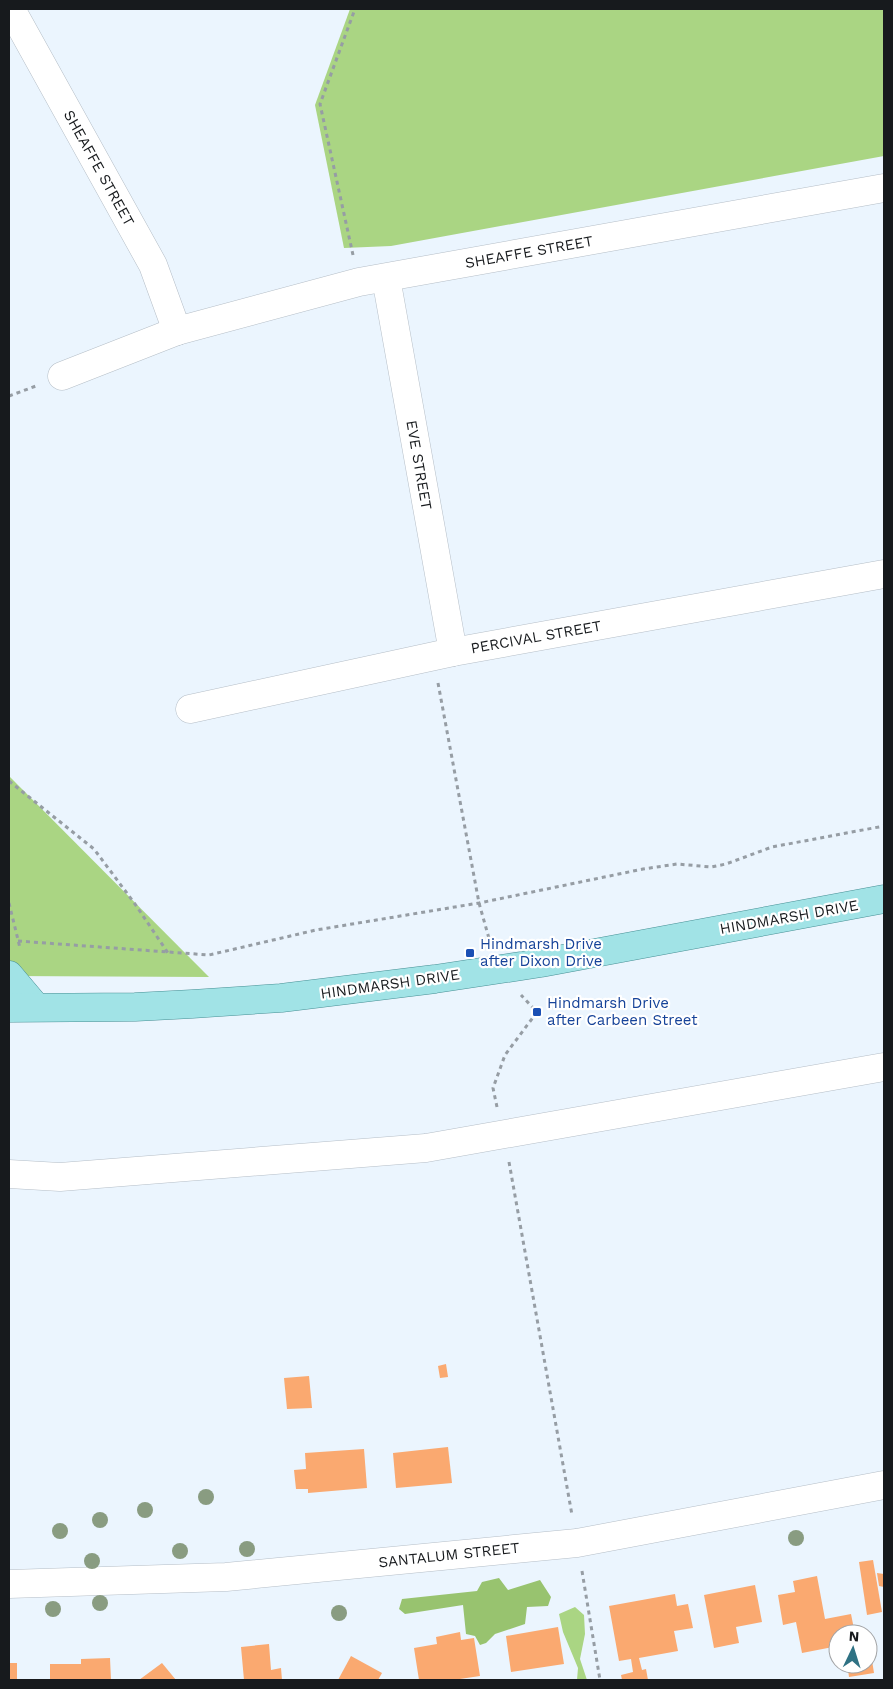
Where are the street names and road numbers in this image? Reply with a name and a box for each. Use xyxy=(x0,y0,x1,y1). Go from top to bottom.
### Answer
street label: SHEAFFE STREET xyxy=(60,107,138,229)
street label: SHEAFFE STREET xyxy=(464,232,594,272)
street label: EVE STREET xyxy=(402,419,436,511)
street label: PERCIVAL STREET xyxy=(469,617,603,657)
street label: HINDMARSH DRIVE xyxy=(718,896,860,938)
street label: HINDMARSH DRIVE xyxy=(319,965,461,1003)
street label: SANTALUM STREET xyxy=(378,1539,520,1571)

